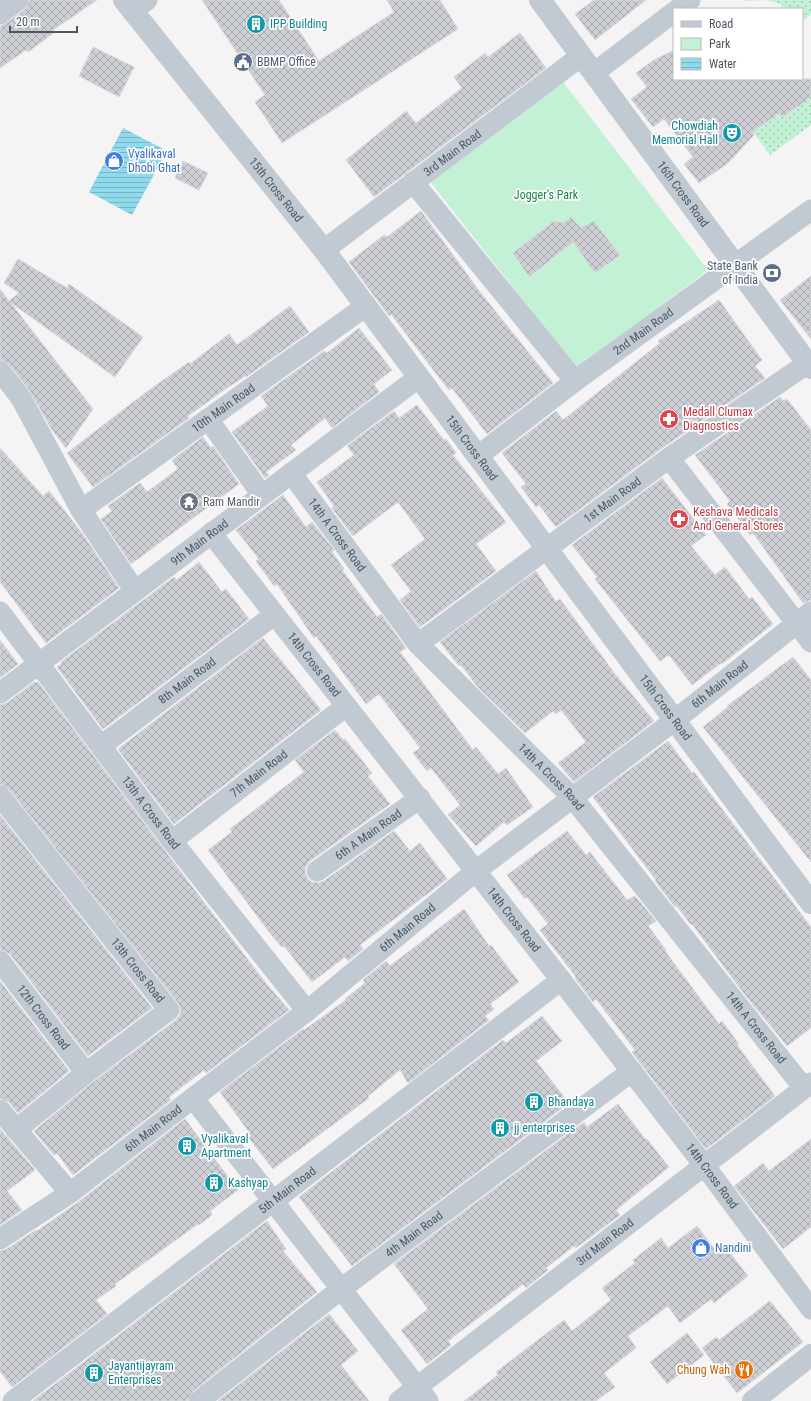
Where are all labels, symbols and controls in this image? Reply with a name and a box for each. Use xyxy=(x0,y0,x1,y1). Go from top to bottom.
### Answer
scale bar xyxy=(10,8,77,34)
legend xyxy=(673,8,803,80)
building icon: IPP Building xyxy=(245,13,267,35)
text: 20 m xyxy=(16,15,40,29)
place label: IPP Building xyxy=(270,17,327,31)
text: Road xyxy=(709,17,733,31)
text: Park xyxy=(709,37,731,51)
public building icon: BBMP Office xyxy=(232,51,254,73)
place label: BBMP Office xyxy=(257,55,316,69)
text: Water xyxy=(709,57,737,71)
place label: Chowdiah Memorial Hall xyxy=(652,119,718,147)
theatre icon: Chowdiah Memorial Hall xyxy=(721,122,743,144)
street label: 3rd Main Road xyxy=(421,127,484,179)
place label: Vyalikaval Dhobi Ghat xyxy=(128,147,181,175)
shop icon: Vyalikaval Dhobi Ghat xyxy=(103,150,125,172)
street label: 15th Cross Road xyxy=(246,155,306,225)
street label: 16th Cross Road xyxy=(654,158,712,230)
park label: Jogger's Park xyxy=(514,188,579,202)
place label: State Bank of India xyxy=(707,259,759,287)
bank icon: State Bank of India xyxy=(761,262,783,284)
street label: 2nd Main Road xyxy=(611,305,676,358)
street label: 10th Main Road xyxy=(189,381,258,435)
place label: Medall Clumax Diagnostics xyxy=(683,405,753,433)
pharmacy icon: Medall Clumax Diagnostics xyxy=(658,408,680,430)
street label: 15th Cross Road xyxy=(443,412,501,483)
street label: 1st Main Road xyxy=(581,474,644,526)
temple icon: Ram Mandir xyxy=(178,491,200,513)
place label: Ram Mandir xyxy=(203,495,260,509)
street label: 14th A Cross Road xyxy=(305,495,369,574)
place label: Keshava Medicals And General Stores xyxy=(693,505,784,533)
pharmacy icon: Keshava Medicals And General Stores xyxy=(668,508,690,530)
street label: 9th Main Road xyxy=(168,516,231,569)
street label: 14th Cross Road xyxy=(284,629,344,700)
street label: 8th Main Road xyxy=(156,655,219,707)
street label: 6th Main Road xyxy=(689,658,751,711)
street label: 15th Cross Road xyxy=(636,672,694,743)
street label: 14th A Cross Road xyxy=(515,741,587,813)
street label: 7th Main Road xyxy=(228,747,290,800)
street label: 13th A Cross Road xyxy=(119,773,183,852)
street label: 6th A Main Road xyxy=(333,806,404,863)
street label: 14th Cross Road xyxy=(484,884,543,955)
street label: 6th Main Road xyxy=(377,901,438,955)
street label: 13th Cross Road xyxy=(108,935,167,1005)
street label: 12th Cross Road xyxy=(14,982,73,1053)
street label: 14th A Cross Road xyxy=(723,989,789,1066)
building icon: Bhandaya xyxy=(523,1091,545,1113)
place label: Bhandaya xyxy=(548,1095,594,1109)
street label: 6th Main Road xyxy=(122,1102,185,1155)
building icon: jj enterprises xyxy=(489,1117,511,1139)
place label: jj enterprises xyxy=(513,1121,575,1135)
place label: Vyalikaval Apartment xyxy=(201,1132,252,1160)
building icon: Vyalikaval Apartment xyxy=(176,1135,198,1157)
street label: 14th Cross Road xyxy=(683,1140,741,1211)
street label: 5th Main Road xyxy=(256,1164,319,1217)
building icon: Kashyap xyxy=(203,1172,225,1194)
place label: Kashyap xyxy=(228,1176,268,1190)
street label: 4th Main Road xyxy=(382,1208,446,1260)
street label: 3rd Main Road xyxy=(573,1216,636,1269)
shop icon: Nandini xyxy=(690,1237,712,1259)
place label: Nandini xyxy=(715,1241,751,1255)
place label: Jayantijayram Enterprises xyxy=(108,1359,174,1387)
restaurant icon: Chung Wah xyxy=(733,1359,755,1381)
building icon: Jayantijayram Enterprises xyxy=(83,1362,105,1384)
place label: Chung Wah xyxy=(677,1363,730,1377)

